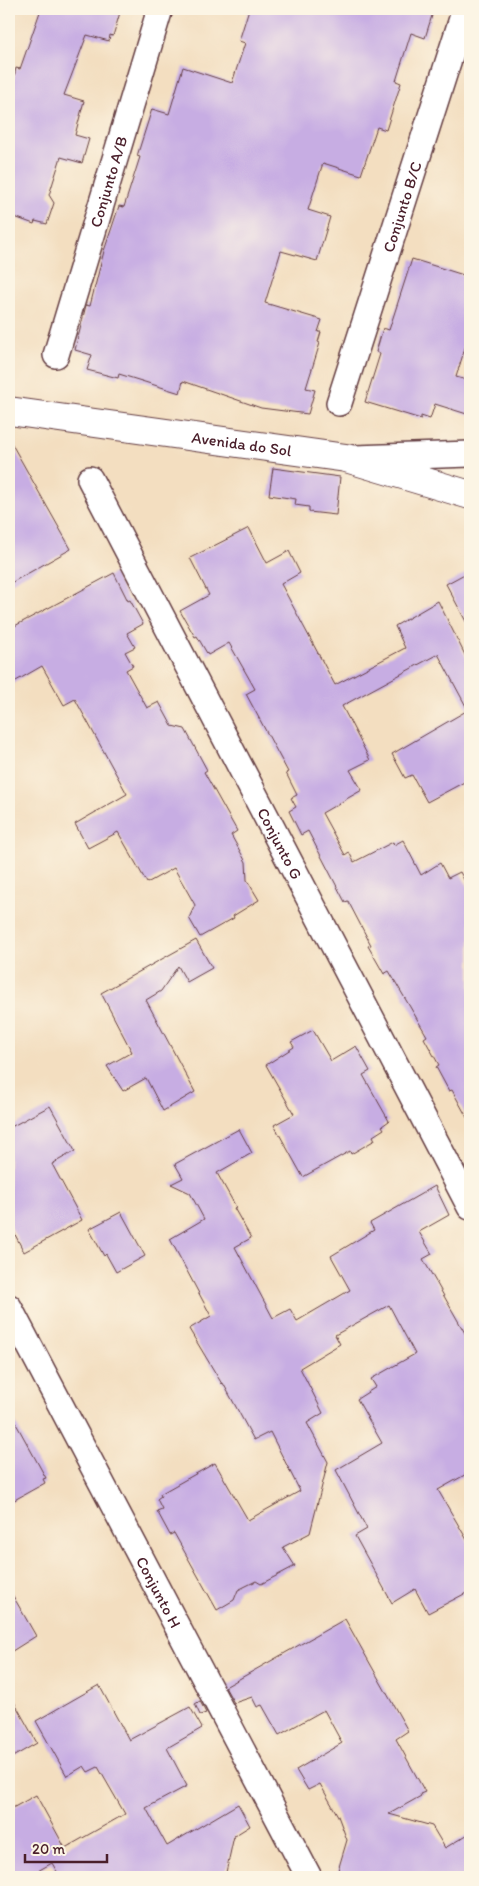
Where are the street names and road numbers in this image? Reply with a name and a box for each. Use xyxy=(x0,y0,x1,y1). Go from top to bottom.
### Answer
street label: Conjunto A/B xyxy=(85,134,131,230)
street label: Conjunto B/C xyxy=(378,159,425,255)
street label: Avenida do Sol xyxy=(191,427,293,460)
street label: Conjunto G xyxy=(254,804,307,882)
street label: Conjunto H xyxy=(132,1553,186,1631)

